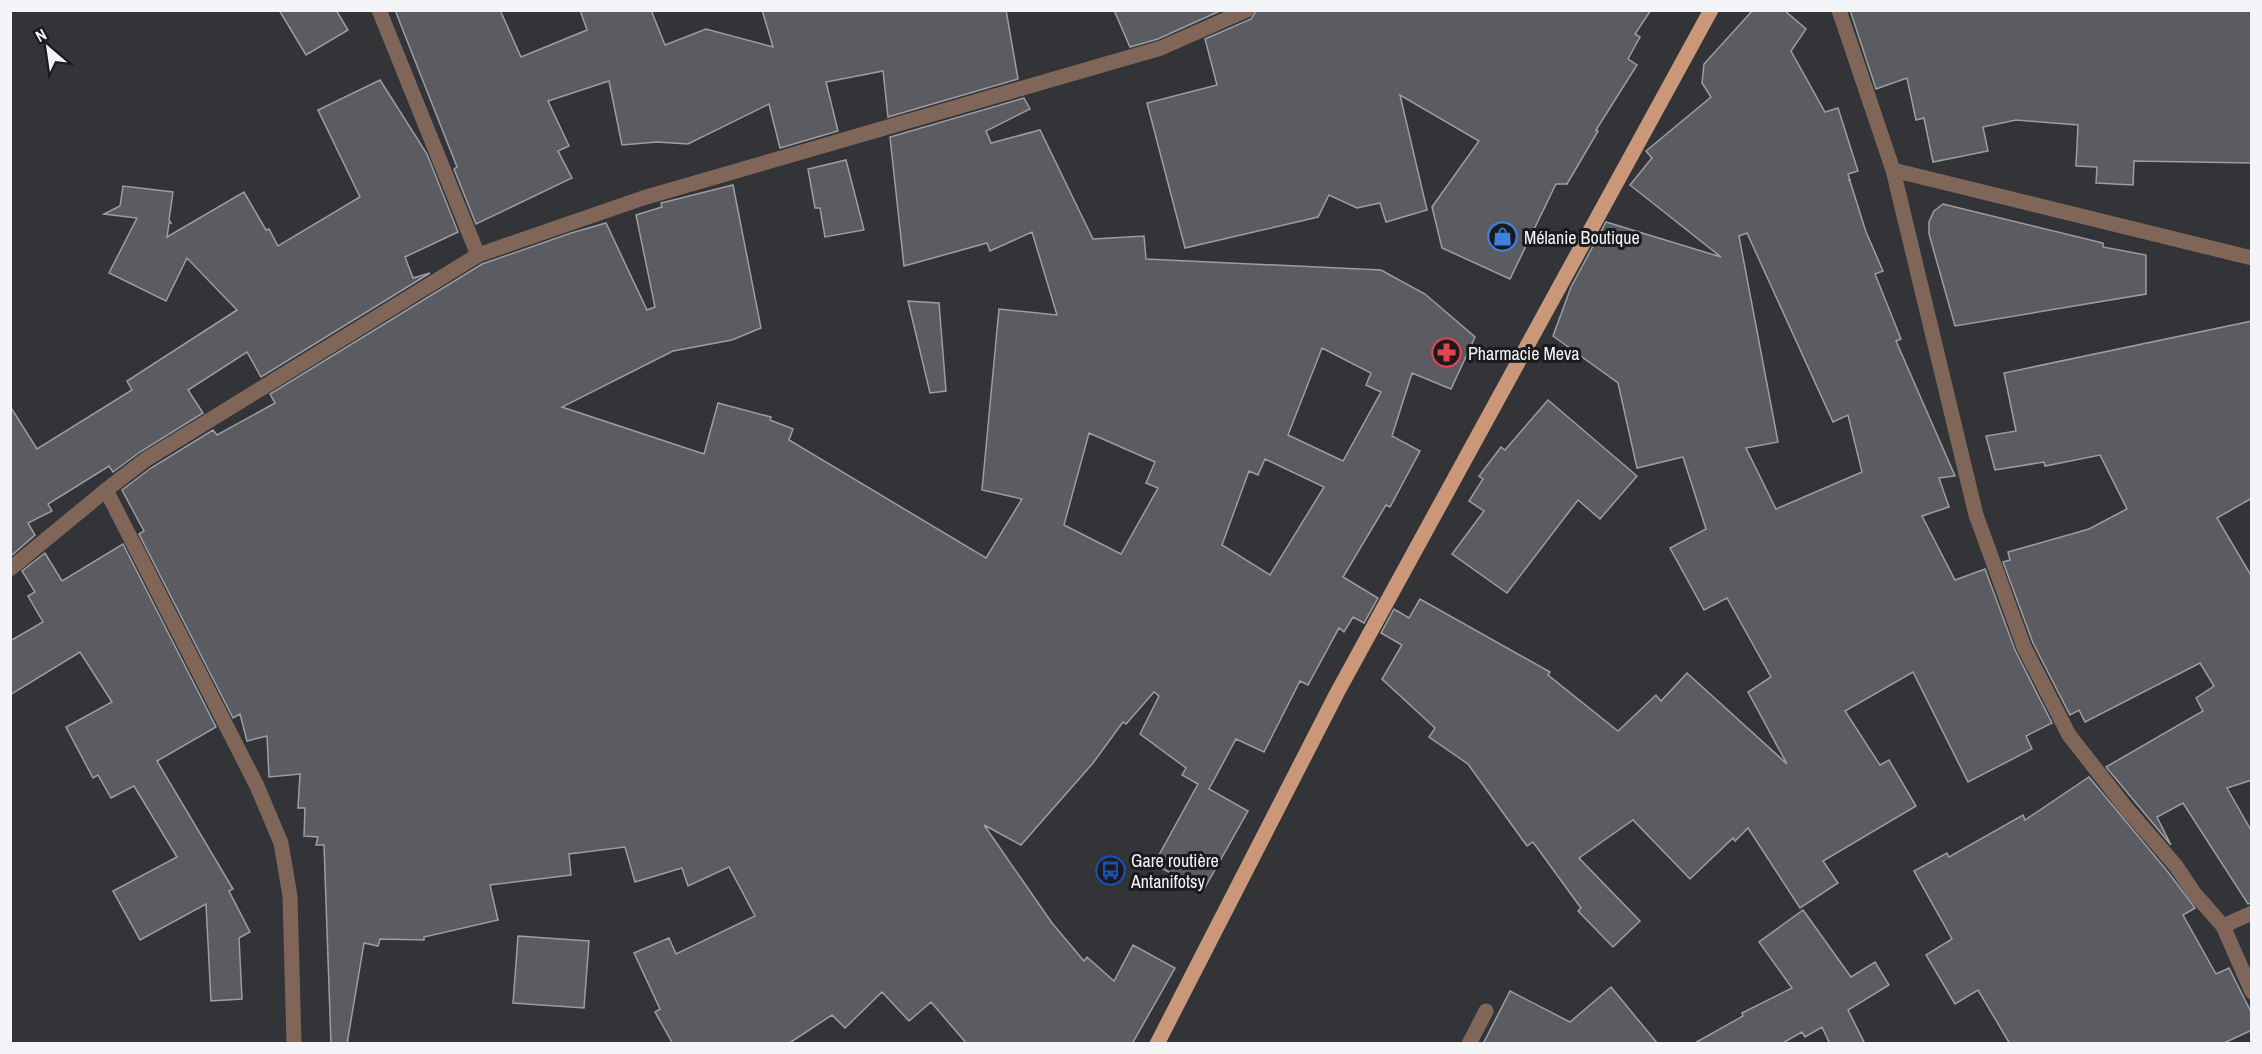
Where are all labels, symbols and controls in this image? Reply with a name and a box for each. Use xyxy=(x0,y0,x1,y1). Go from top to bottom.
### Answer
north arrow xyxy=(18,18,78,78)
text: N xyxy=(31,23,50,47)
shop icon: Mélanie Boutique xyxy=(1487,221,1519,253)
place label: Mélanie Boutique xyxy=(1524,225,1640,250)
pharmacy icon: Pharmacie Meva xyxy=(1431,337,1463,369)
place label: Pharmacie Meva xyxy=(1468,341,1580,366)
place label: Gare routière Antanifotsy xyxy=(1130,848,1219,894)
bus stop icon: Gare routière Antanifotsy xyxy=(1094,854,1126,886)

